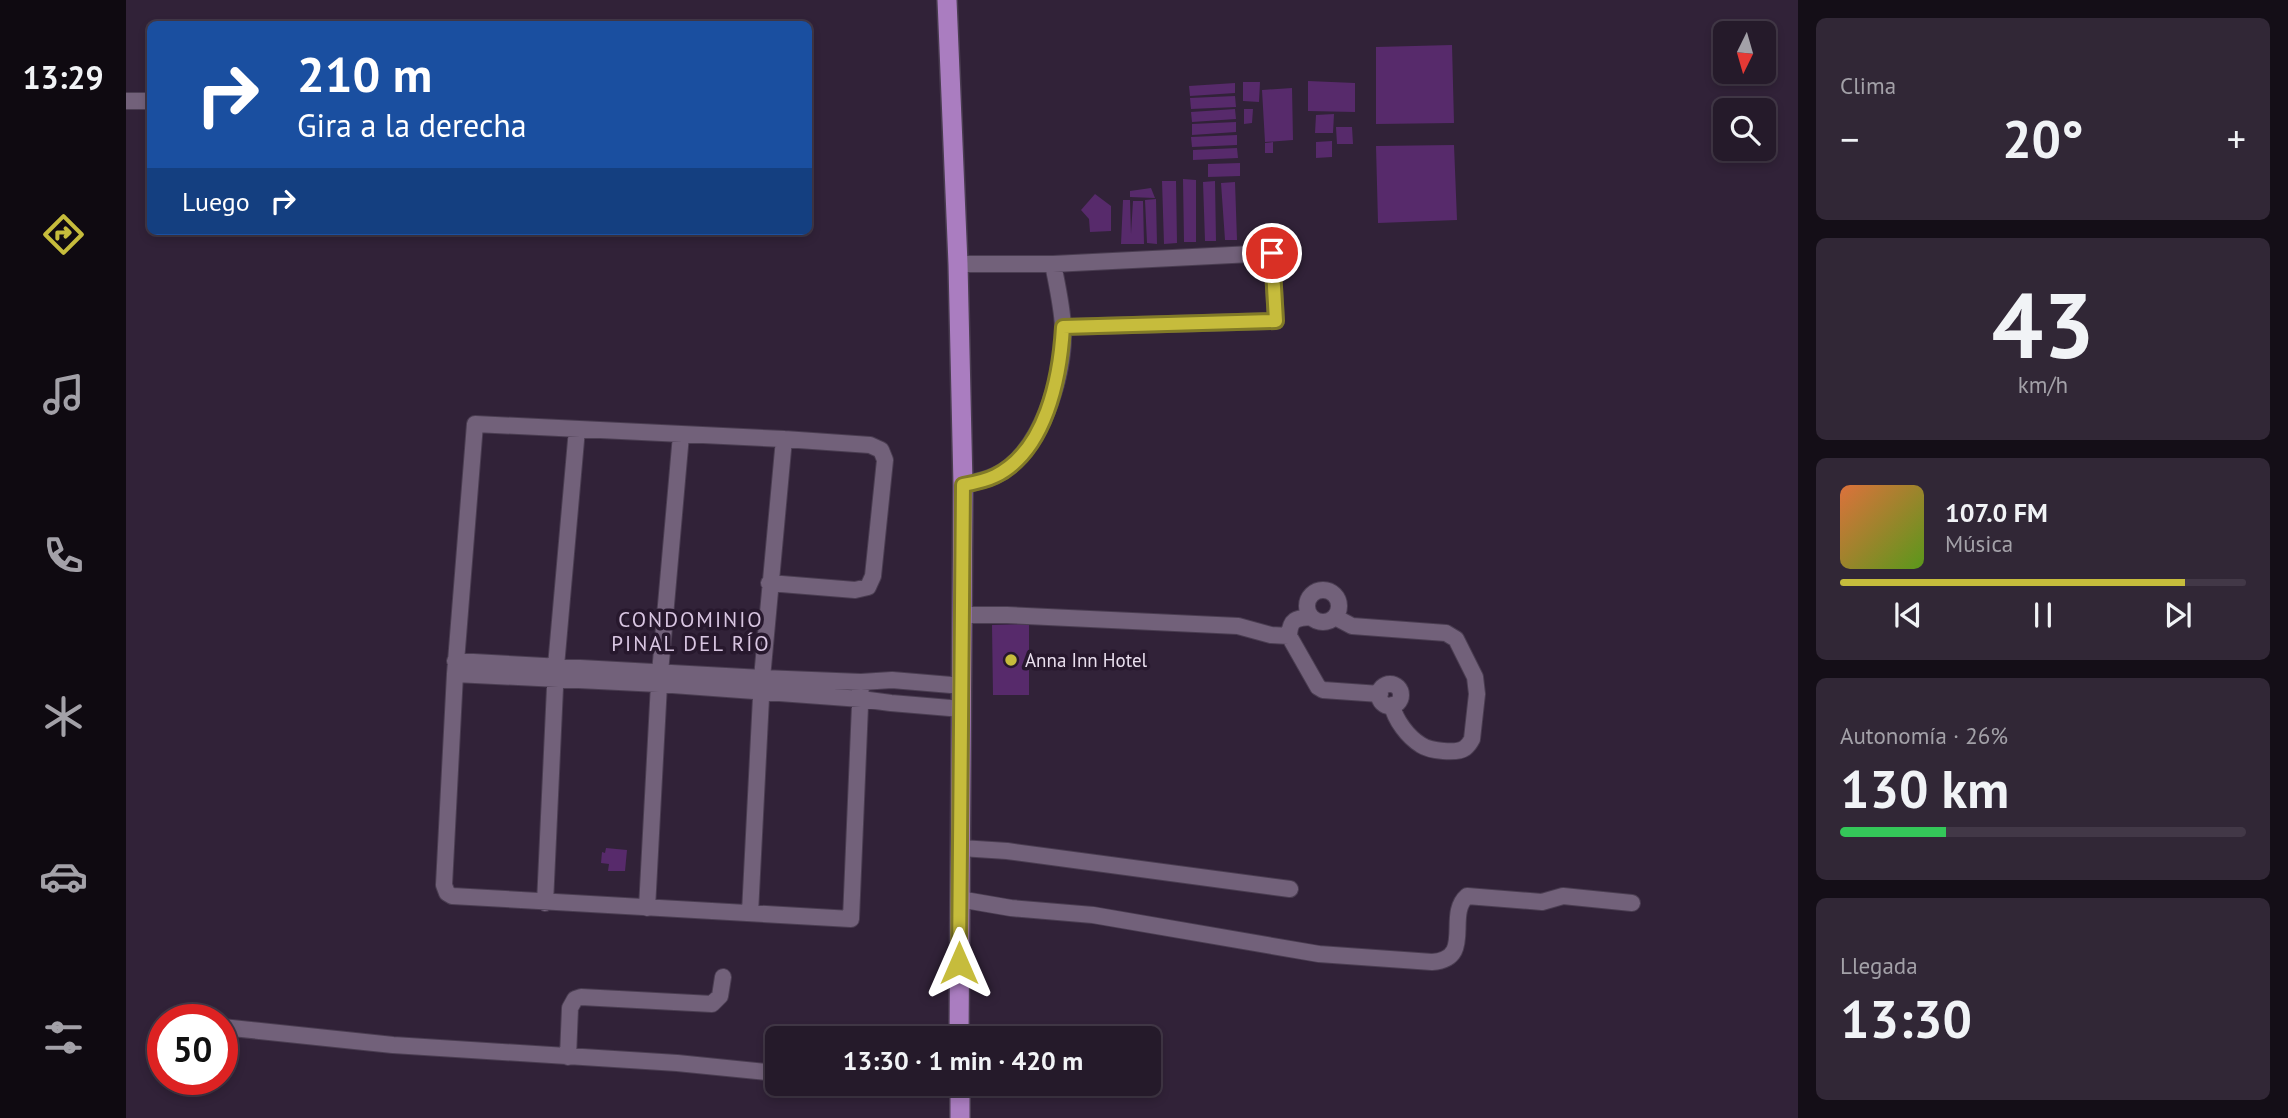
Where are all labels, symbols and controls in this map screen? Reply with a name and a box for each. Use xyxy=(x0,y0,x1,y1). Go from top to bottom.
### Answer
north arrow xyxy=(1713,21,1776,84)
map controls xyxy=(1713,21,1776,161)
text: 210 m xyxy=(297,42,432,106)
icon: right xyxy=(182,49,273,140)
text: 13:29 xyxy=(22,56,104,98)
text: Clima xyxy=(1840,71,1896,100)
button: search xyxy=(1713,98,1776,161)
text: Gira a la derecha xyxy=(297,104,527,146)
text: 20° xyxy=(2002,105,2084,172)
text: − xyxy=(1840,114,1859,163)
text: + xyxy=(2227,114,2246,163)
icon: right xyxy=(264,182,302,220)
text: Luego xyxy=(182,185,250,218)
icon: directions xyxy=(39,210,88,259)
pin xyxy=(1242,223,1302,283)
icon: arrive xyxy=(1253,234,1291,272)
text: 43 xyxy=(1991,265,2095,383)
icon: music xyxy=(39,370,88,419)
text: km/h xyxy=(2018,370,2068,399)
text: 107.0 FM xyxy=(1945,496,2048,529)
text: Música xyxy=(1945,529,2013,558)
icon: phone xyxy=(39,531,88,580)
icon: previous xyxy=(1889,596,1927,634)
icon: pause xyxy=(2024,596,2062,634)
icon: next xyxy=(2159,596,2197,634)
district label: CONDOMINIO PINAL DEL RÍO xyxy=(611,606,771,657)
place label: Anna Inn Hotel xyxy=(1025,648,1148,672)
marker: Anna Inn Hotel xyxy=(1003,652,1019,668)
icon: climate xyxy=(39,692,88,741)
text: Autonomía · 26% xyxy=(1840,721,2008,750)
text: 130 km xyxy=(1840,755,2009,822)
icon: car xyxy=(39,852,88,901)
position arrow xyxy=(922,926,996,1000)
text: Llegada xyxy=(1840,951,1918,980)
text: 13:30 xyxy=(1840,985,1972,1052)
speed limit sign: 50 xyxy=(147,1004,238,1095)
icon: filters xyxy=(39,1013,88,1062)
text: 13:30 · 1 min · 420 m xyxy=(843,1044,1083,1077)

